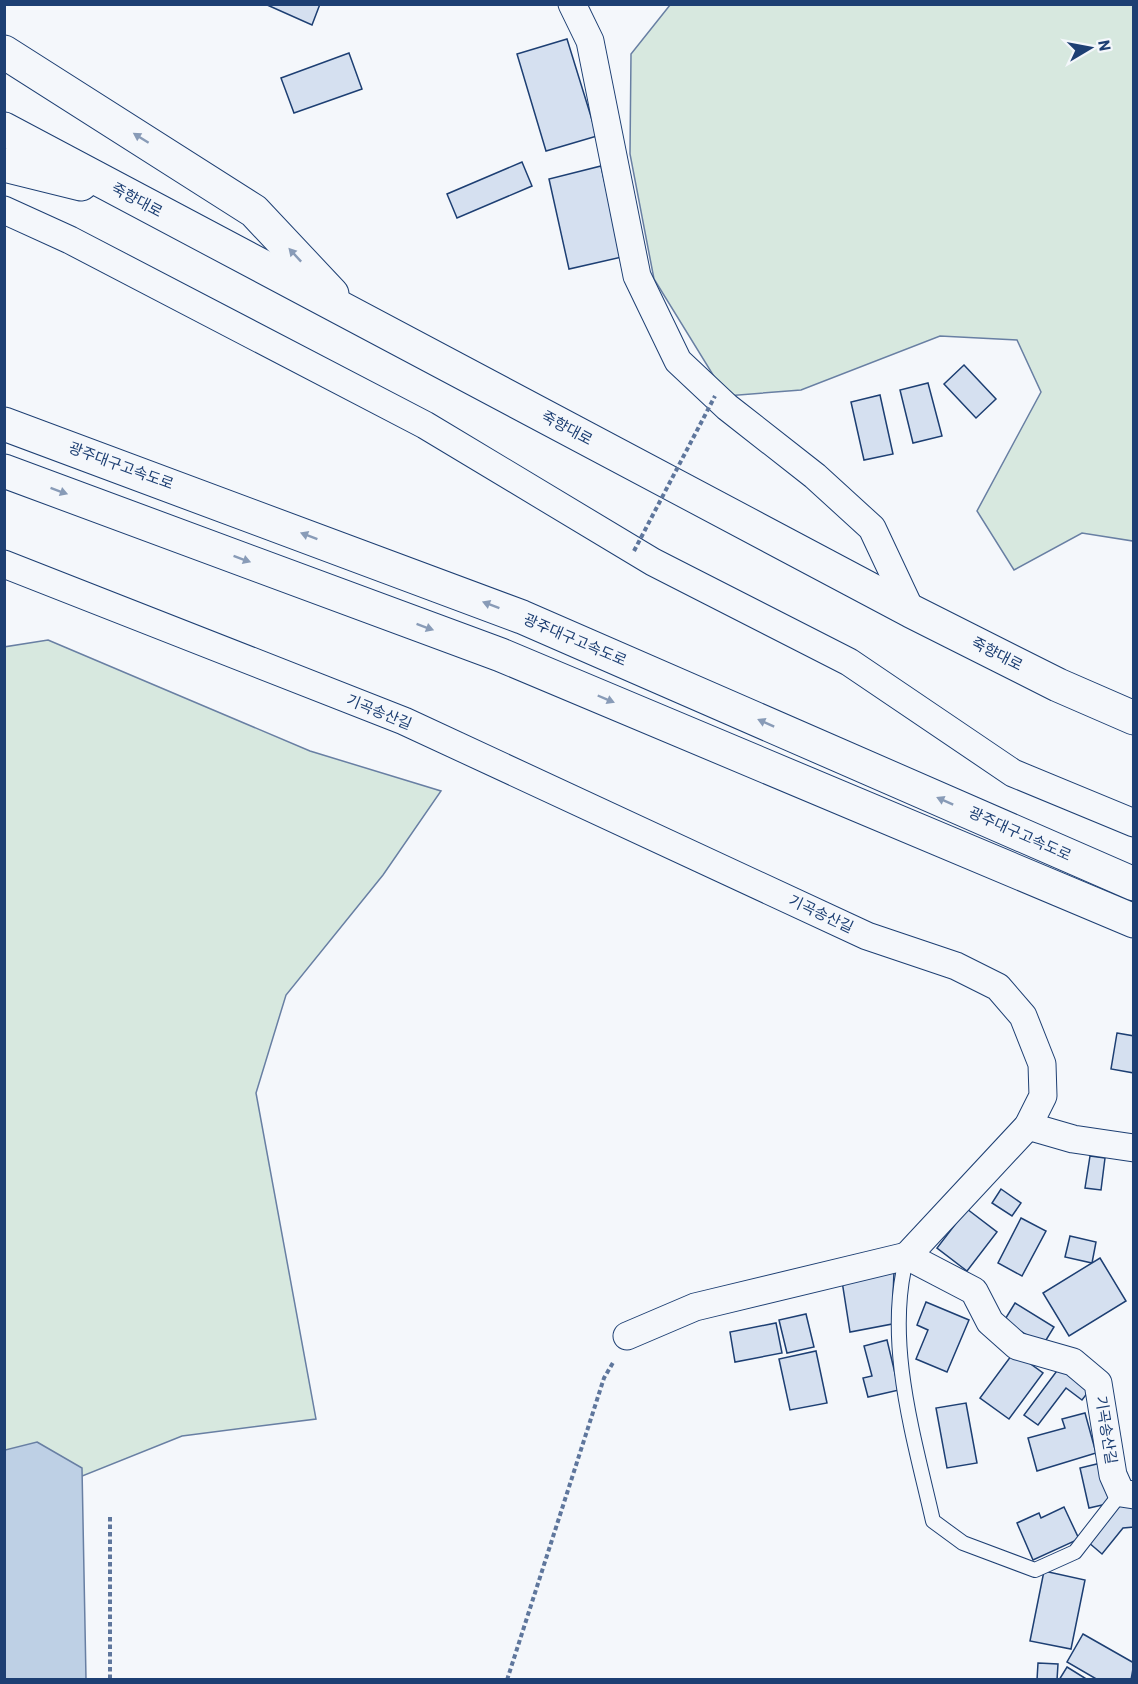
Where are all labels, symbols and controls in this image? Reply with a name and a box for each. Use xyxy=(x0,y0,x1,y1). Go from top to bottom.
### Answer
north arrow xyxy=(1060,18,1120,78)
text: N xyxy=(1095,38,1116,52)
one-way arrow xyxy=(133,132,149,143)
street label: 죽향대로 xyxy=(109,178,166,220)
one-way arrow xyxy=(289,248,303,262)
street label: 죽향대로 xyxy=(539,406,596,448)
street label: 광주대구고속도로 xyxy=(66,438,176,492)
one-way arrow xyxy=(51,486,69,496)
one-way arrow xyxy=(299,530,317,540)
one-way arrow xyxy=(233,554,251,564)
one-way arrow xyxy=(482,599,500,609)
street label: 광주대구고속도로 xyxy=(521,609,630,669)
one-way arrow xyxy=(416,623,434,632)
street label: 죽향대로 xyxy=(969,633,1026,674)
street label: 기곡송산길 xyxy=(344,690,415,732)
one-way arrow xyxy=(597,695,615,704)
one-way arrow xyxy=(757,718,775,728)
one-way arrow xyxy=(937,797,954,806)
street label: 광주대구고속도로 xyxy=(966,802,1074,864)
street label: 기곡송산길 xyxy=(786,890,857,936)
street label: 기곡송산길 xyxy=(1093,1394,1121,1465)

